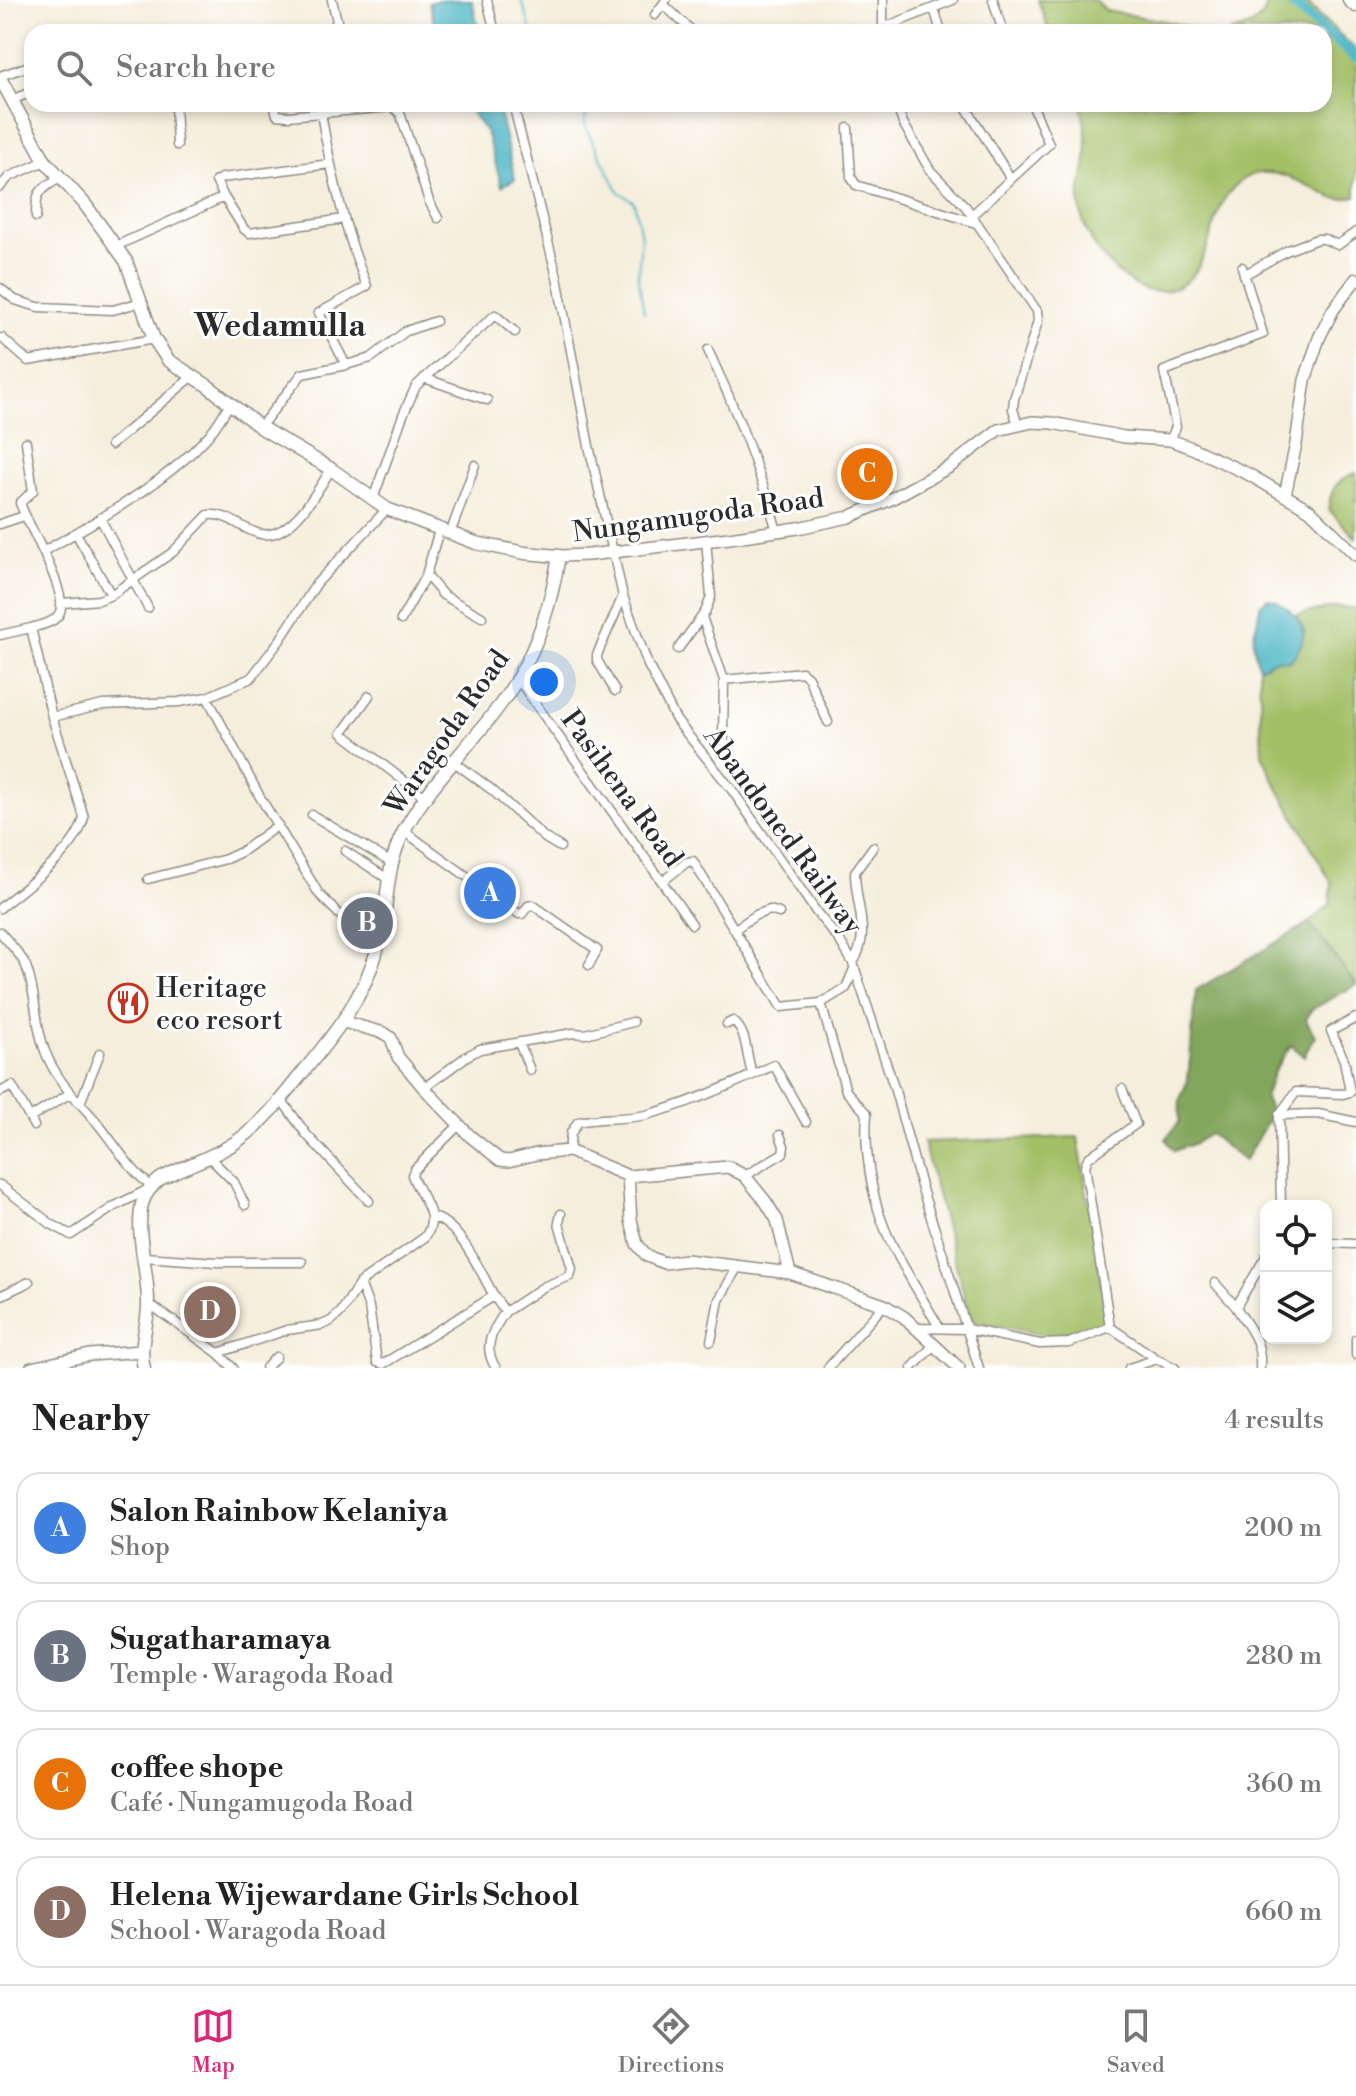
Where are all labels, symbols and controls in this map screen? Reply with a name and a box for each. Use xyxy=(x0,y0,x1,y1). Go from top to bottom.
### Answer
search box xyxy=(24,24,1332,112)
icon: search xyxy=(52,46,96,90)
text: Search here xyxy=(116,49,276,87)
district label: Wedamulla xyxy=(193,306,367,346)
pin: C xyxy=(841,444,893,504)
street label: Nungamugoda Road xyxy=(570,481,826,550)
street label: Waragoda Road xyxy=(376,643,518,824)
your location xyxy=(524,662,564,702)
street label: Pasihena Road xyxy=(553,703,691,874)
street label: Abandoned Railway xyxy=(695,719,870,942)
pin: A xyxy=(464,863,516,923)
pin: B xyxy=(341,893,393,953)
place label: Heritage eco resort xyxy=(156,971,283,1038)
restaurant icon: Heritage eco resort xyxy=(107,982,149,1024)
map controls xyxy=(1260,1200,1332,1344)
button: locate xyxy=(1260,1200,1332,1272)
button: layers xyxy=(1260,1272,1332,1344)
pin: D xyxy=(184,1282,236,1342)
text: Nearby xyxy=(32,1399,150,1441)
text: 4 results xyxy=(1225,1404,1324,1436)
text: Salon Rainbow Kelaniya xyxy=(110,1493,448,1531)
text: A xyxy=(51,1512,69,1544)
text: 200 m xyxy=(1245,1512,1322,1544)
text: Shop xyxy=(110,1531,170,1563)
text: Sugatharamaya xyxy=(110,1621,331,1659)
text: B xyxy=(50,1640,70,1672)
text: 280 m xyxy=(1246,1640,1322,1672)
text: Temple · Waragoda Road xyxy=(110,1659,394,1691)
text: coffee shope xyxy=(110,1749,284,1787)
text: C xyxy=(51,1768,69,1800)
text: 360 m xyxy=(1247,1768,1322,1800)
text: Café · Nungamugoda Road xyxy=(110,1787,413,1819)
text: Helena Wijewardane Girls School xyxy=(110,1877,579,1915)
text: D xyxy=(50,1896,70,1928)
text: 660 m xyxy=(1245,1896,1322,1928)
text: School · Waragoda Road xyxy=(110,1915,386,1947)
tab: Map xyxy=(191,2004,235,2079)
tab: Directions xyxy=(618,2004,724,2079)
tab: Saved xyxy=(1107,2004,1165,2079)

